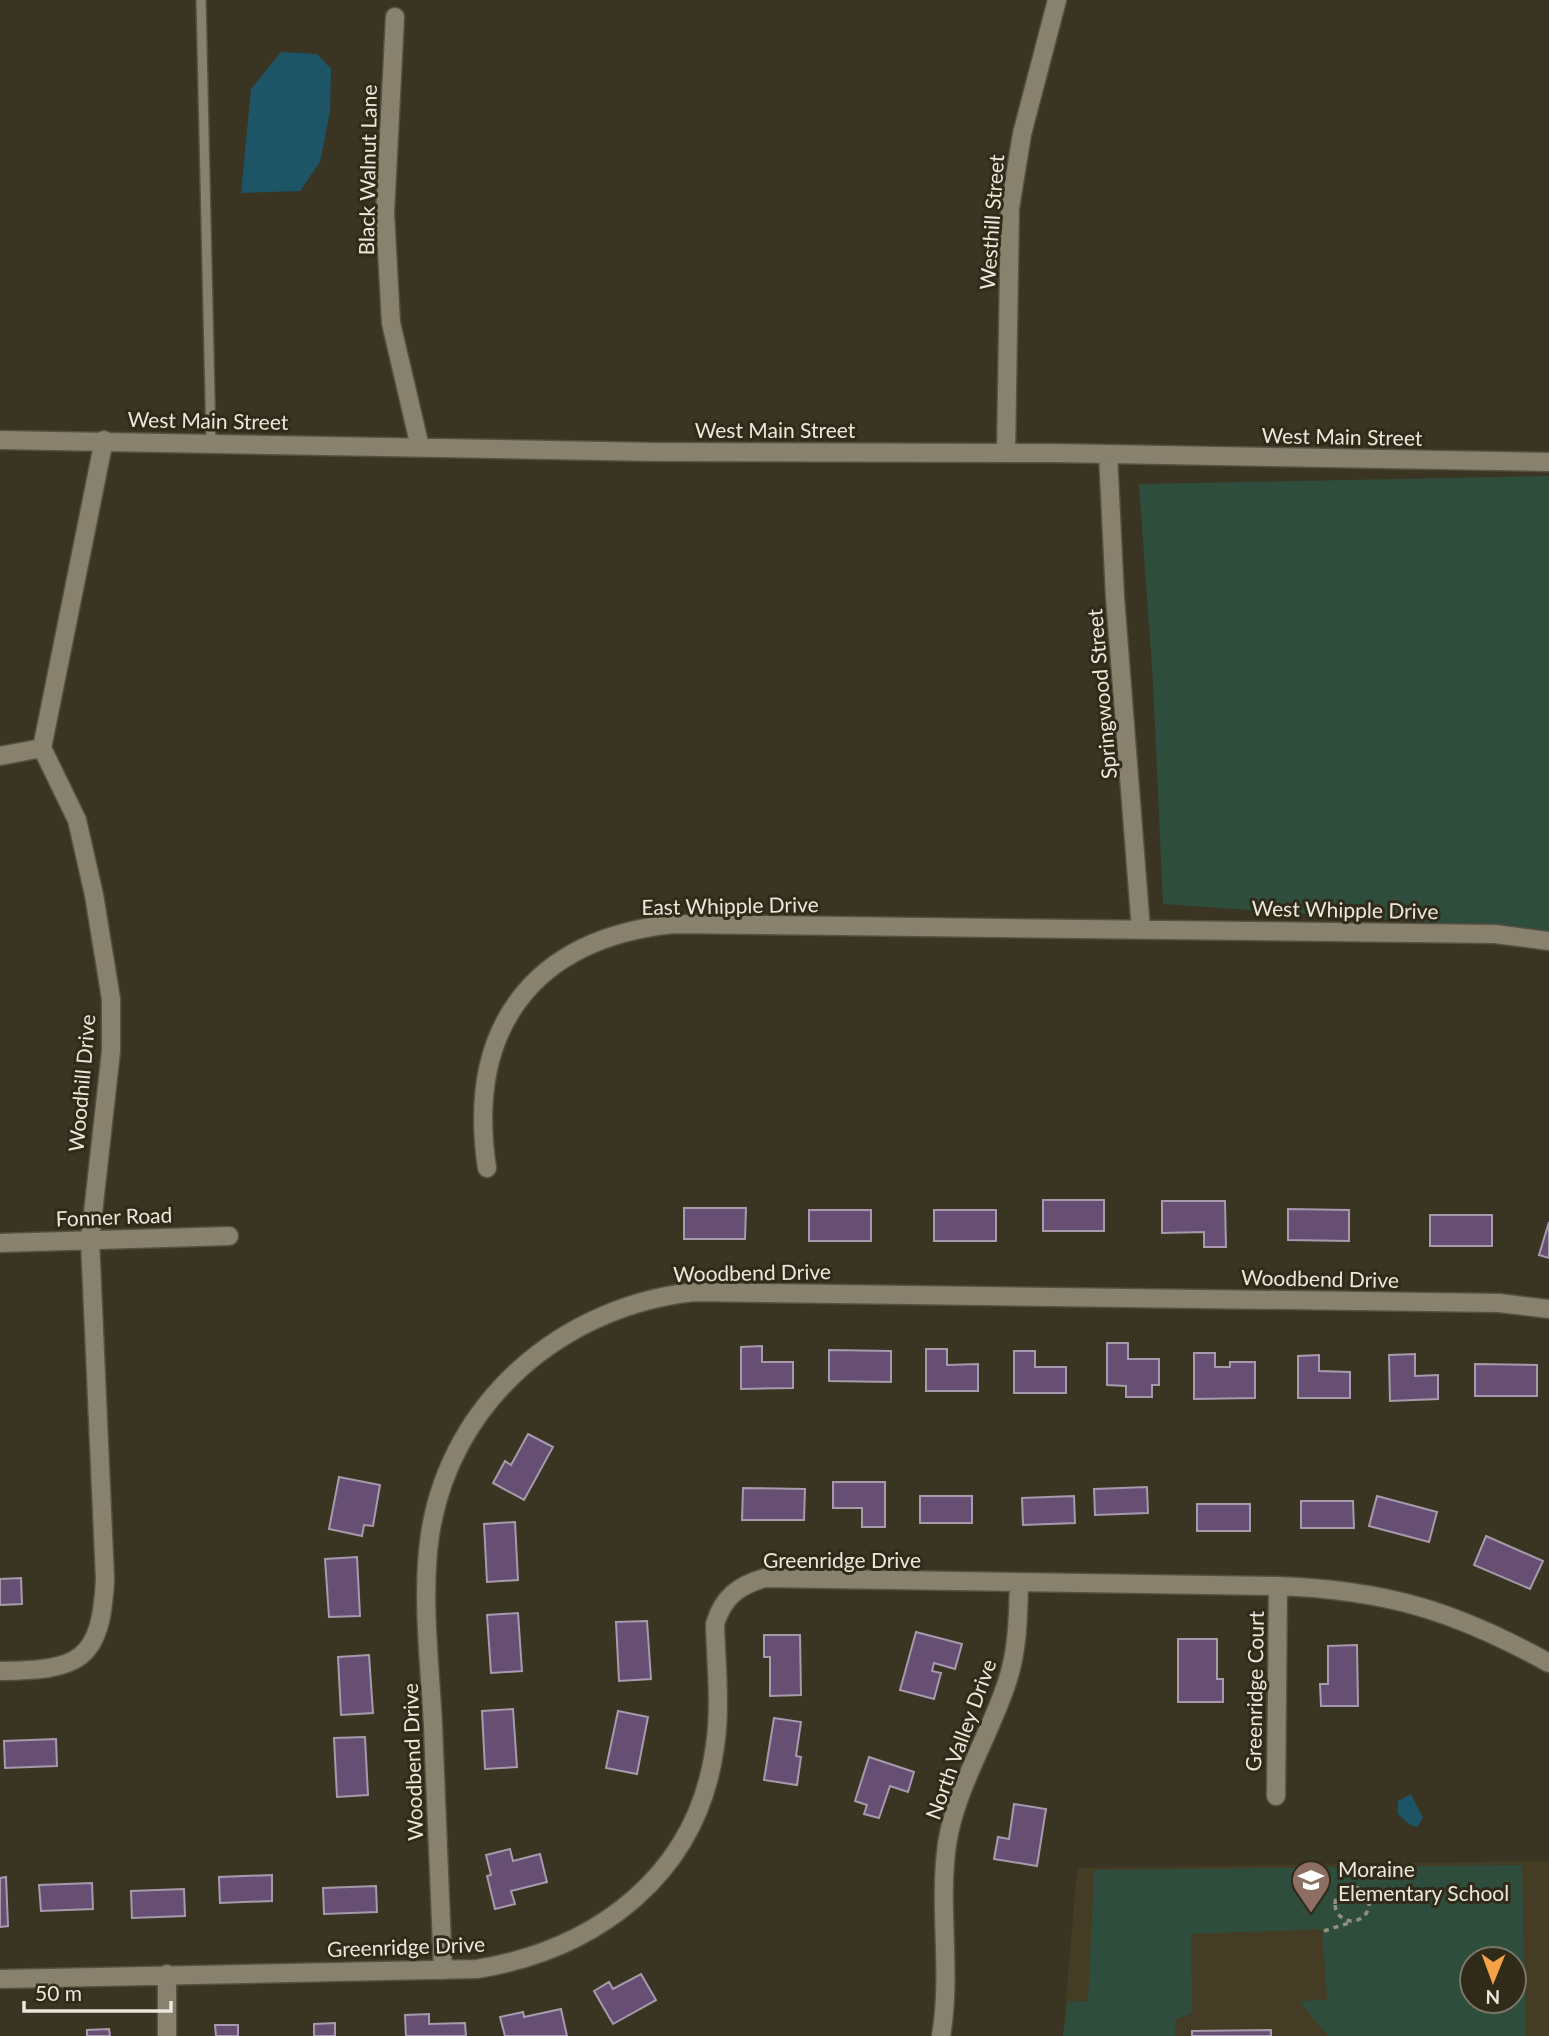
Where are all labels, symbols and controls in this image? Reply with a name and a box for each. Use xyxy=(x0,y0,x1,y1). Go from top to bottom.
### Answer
street label: Black Walnut Lane xyxy=(353,84,381,256)
street label: Westhill Street xyxy=(974,153,1008,291)
street label: West Main Street xyxy=(127,406,289,434)
street label: West Main Street xyxy=(695,417,856,442)
street label: West Main Street xyxy=(1261,422,1423,450)
street label: Springwood Street xyxy=(1081,607,1121,780)
street label: East Whipple Drive xyxy=(641,891,819,919)
street label: West Whipple Drive xyxy=(1251,895,1439,923)
street label: Woodhill Drive xyxy=(63,1013,99,1153)
street label: Fonner Road xyxy=(55,1201,173,1231)
street label: Woodbend Drive xyxy=(673,1258,831,1286)
street label: Woodbend Drive xyxy=(1241,1264,1399,1292)
street label: Greenridge Drive xyxy=(763,1547,921,1572)
street label: Greenridge Court xyxy=(1240,1610,1268,1771)
street label: North Valley Drive xyxy=(919,1655,1001,1823)
street label: Woodbend Drive xyxy=(397,1683,427,1841)
place label: Moraine Elementary School xyxy=(1338,1856,1509,1905)
school or university icon: Moraine Elementary School xyxy=(1290,1859,1332,1914)
street label: Greenridge Drive xyxy=(327,1931,485,1961)
north arrow xyxy=(1458,1945,1528,2015)
scale bar xyxy=(24,1969,172,2013)
text: 50 m xyxy=(35,1980,82,2005)
text: N xyxy=(1485,1986,1500,2009)

